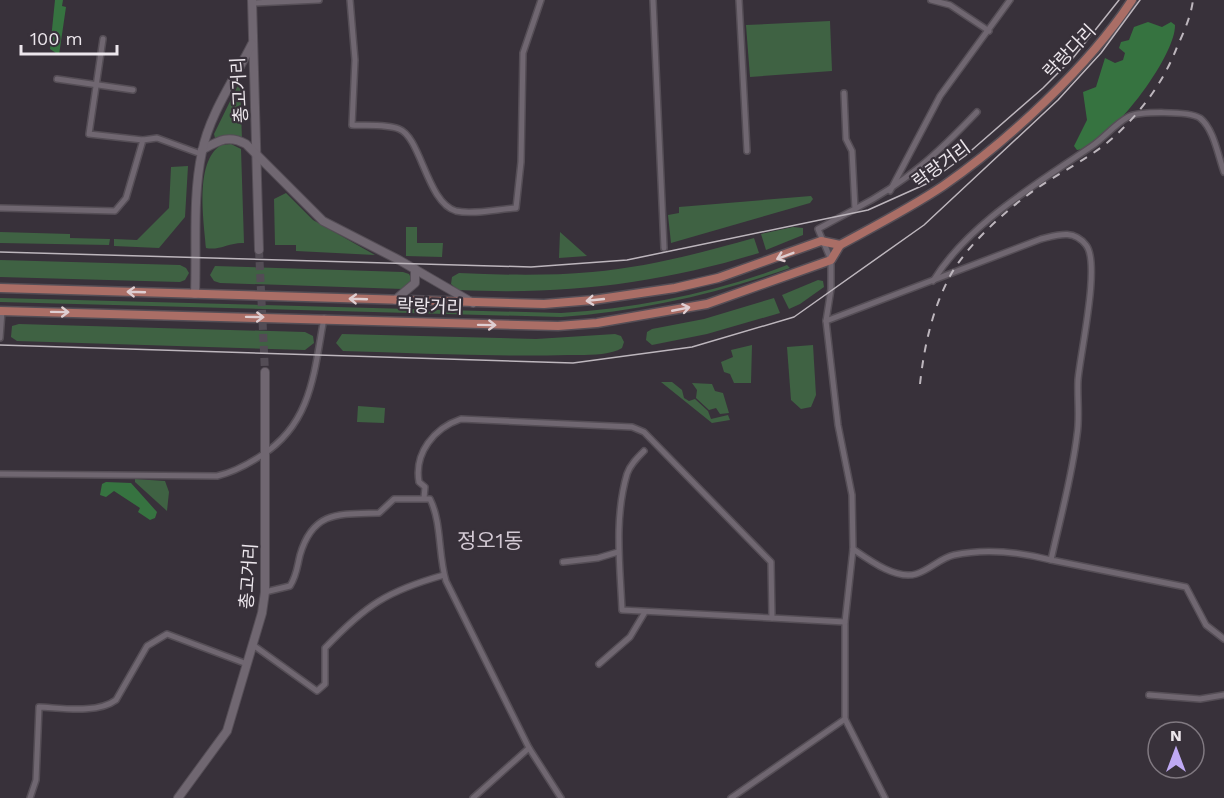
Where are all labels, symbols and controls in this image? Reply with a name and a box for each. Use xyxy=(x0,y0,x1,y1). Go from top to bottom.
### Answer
scale bar xyxy=(21,18,117,56)
street label: 락랑다리 xyxy=(1038,20,1100,82)
text: 100 m xyxy=(30,28,83,49)
street label: 총고거리 xyxy=(227,56,251,124)
street label: 락랑거리 xyxy=(908,136,974,192)
one-way arrow xyxy=(776,251,794,262)
one-way arrow xyxy=(127,287,147,298)
one-way arrow xyxy=(349,293,369,304)
street label: 락랑거리 xyxy=(397,294,463,318)
one-way arrow xyxy=(586,295,606,306)
one-way arrow xyxy=(671,303,690,314)
one-way arrow xyxy=(50,306,70,318)
one-way arrow xyxy=(245,311,265,322)
one-way arrow xyxy=(477,319,497,331)
district label: 정오1동 xyxy=(457,528,523,553)
street label: 총고거리 xyxy=(235,542,261,610)
north arrow xyxy=(1146,720,1206,780)
text: N xyxy=(1170,726,1182,745)

